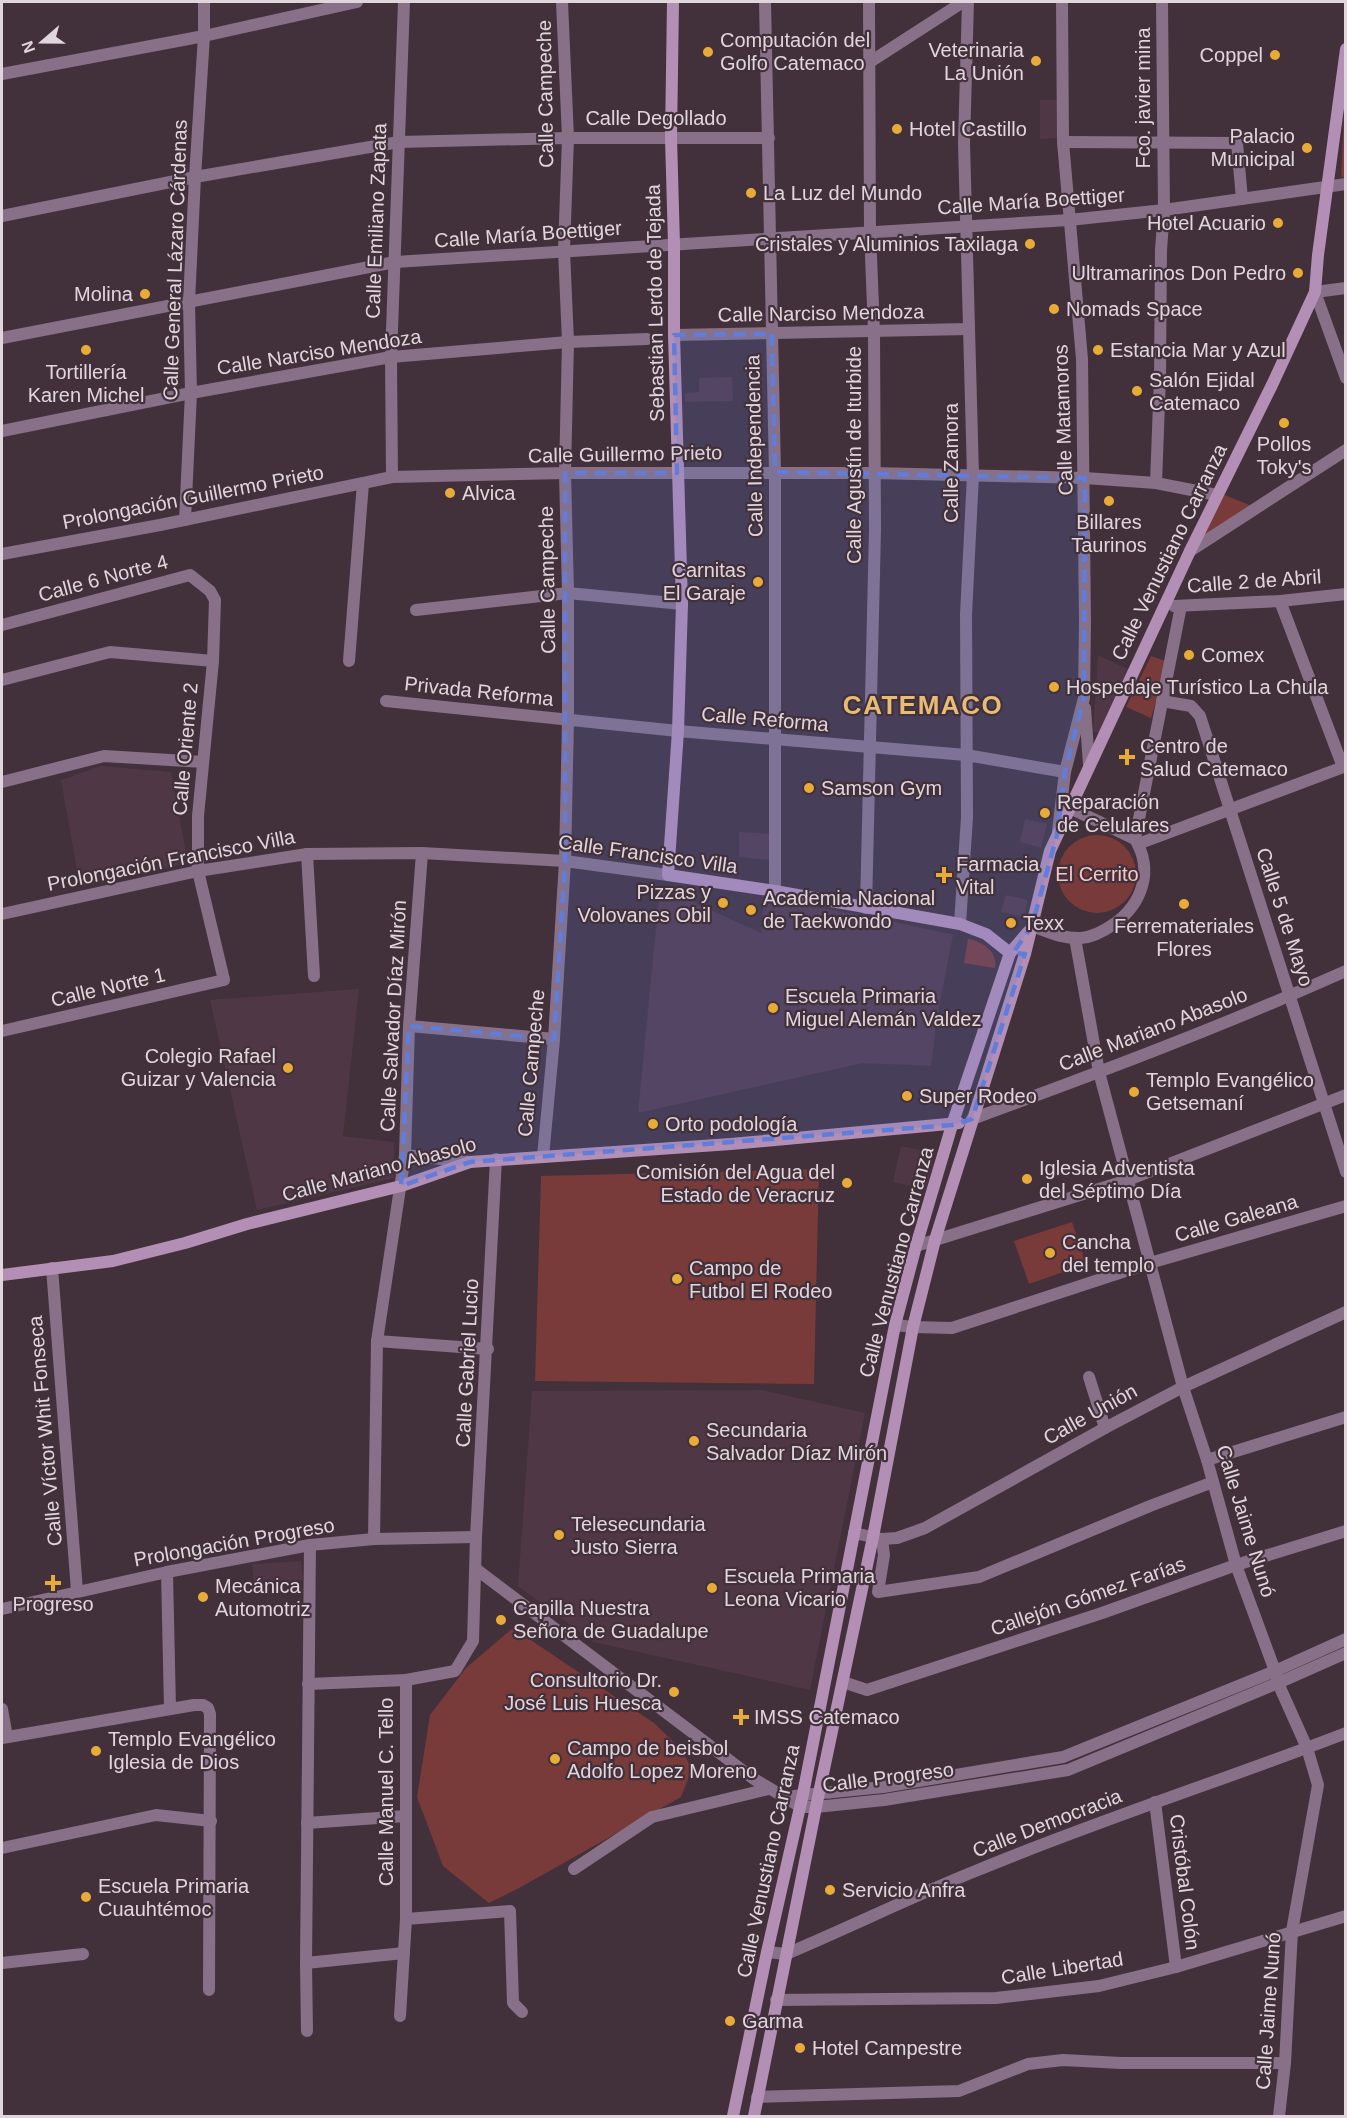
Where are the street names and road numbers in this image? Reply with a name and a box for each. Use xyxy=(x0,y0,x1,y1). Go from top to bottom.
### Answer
street label: Calle Campeche xyxy=(533,20,557,168)
street label: Fco. javier mina xyxy=(1132,27,1154,169)
street label: Calle Degollado xyxy=(585,107,727,129)
street label: Calle General Lázaro Cárdenas xyxy=(159,119,191,401)
street label: Calle Emiliano Zapata xyxy=(362,122,390,319)
street label: Sebastian Lerdo de Tejada xyxy=(642,183,668,422)
street label: Calle María Boettiger xyxy=(937,183,1126,219)
street label: Calle María Boettiger xyxy=(434,216,623,252)
street label: Calle Narciso Mendoza xyxy=(717,300,925,326)
street label: Calle Narciso Mendoza xyxy=(215,325,424,379)
street label: Calle Matamoros xyxy=(1049,344,1077,496)
street label: Calle Agustín de Iturbide xyxy=(843,346,865,564)
street label: Calle Independencia xyxy=(741,354,767,537)
street label: Calle Zamora xyxy=(940,402,962,523)
street label: Calle Venustiano Carranza xyxy=(1107,439,1231,664)
street label: Calle Guillermo Prieto xyxy=(528,441,722,467)
street label: Prolongación Guillermo Prieto xyxy=(60,461,326,533)
street label: Calle Campeche xyxy=(535,506,559,654)
street label: Calle 6 Norte 4 xyxy=(36,550,170,606)
street label: Calle 2 de Abril xyxy=(1186,565,1322,597)
street label: Privada Reforma xyxy=(403,672,556,710)
street label: Calle Oriente 2 xyxy=(168,682,202,816)
street label: Calle Reforma xyxy=(700,702,830,736)
street label: Prolongación Francisco Villa xyxy=(45,825,298,895)
street label: Calle Francisco Villa xyxy=(557,831,740,878)
street label: Calle 5 de Mayo xyxy=(1252,845,1318,989)
street label: Calle Salvador Díaz Mirón xyxy=(376,899,410,1133)
street label: Calle Norte 1 xyxy=(49,963,167,1011)
street label: Calle Mariano Abasolo xyxy=(1056,983,1250,1075)
street label: Calle Campeche xyxy=(514,988,548,1138)
street label: Calle Mariano Abasolo xyxy=(280,1132,478,1206)
street label: Calle Venustiano Carranza xyxy=(855,1143,938,1380)
street label: Calle Galeana xyxy=(1172,1190,1301,1246)
street label: Calle Gabriel Lucio xyxy=(452,1278,482,1448)
street label: Calle Víctor Whit Fonseca xyxy=(24,1314,66,1547)
street label: Calle Unión xyxy=(1039,1379,1141,1449)
street label: Calle Jaime Nunó xyxy=(1212,1442,1280,1600)
street label: Prolongación Progreso xyxy=(132,1514,336,1570)
street label: Callejón Gómez Farías xyxy=(988,1552,1188,1640)
street label: Calle Manuel C. Tello xyxy=(375,1698,397,1886)
street label: Calle Venustiano Carranza xyxy=(733,1741,804,1980)
street label: Calle Progreso xyxy=(821,1758,955,1796)
street label: Calle Democracia xyxy=(969,1784,1125,1862)
street label: Cristóbal Colón xyxy=(1166,1813,1204,1951)
street label: Calle Jaime Nunó xyxy=(1252,1931,1284,2091)
street label: Calle Libertad xyxy=(999,1947,1125,1989)

